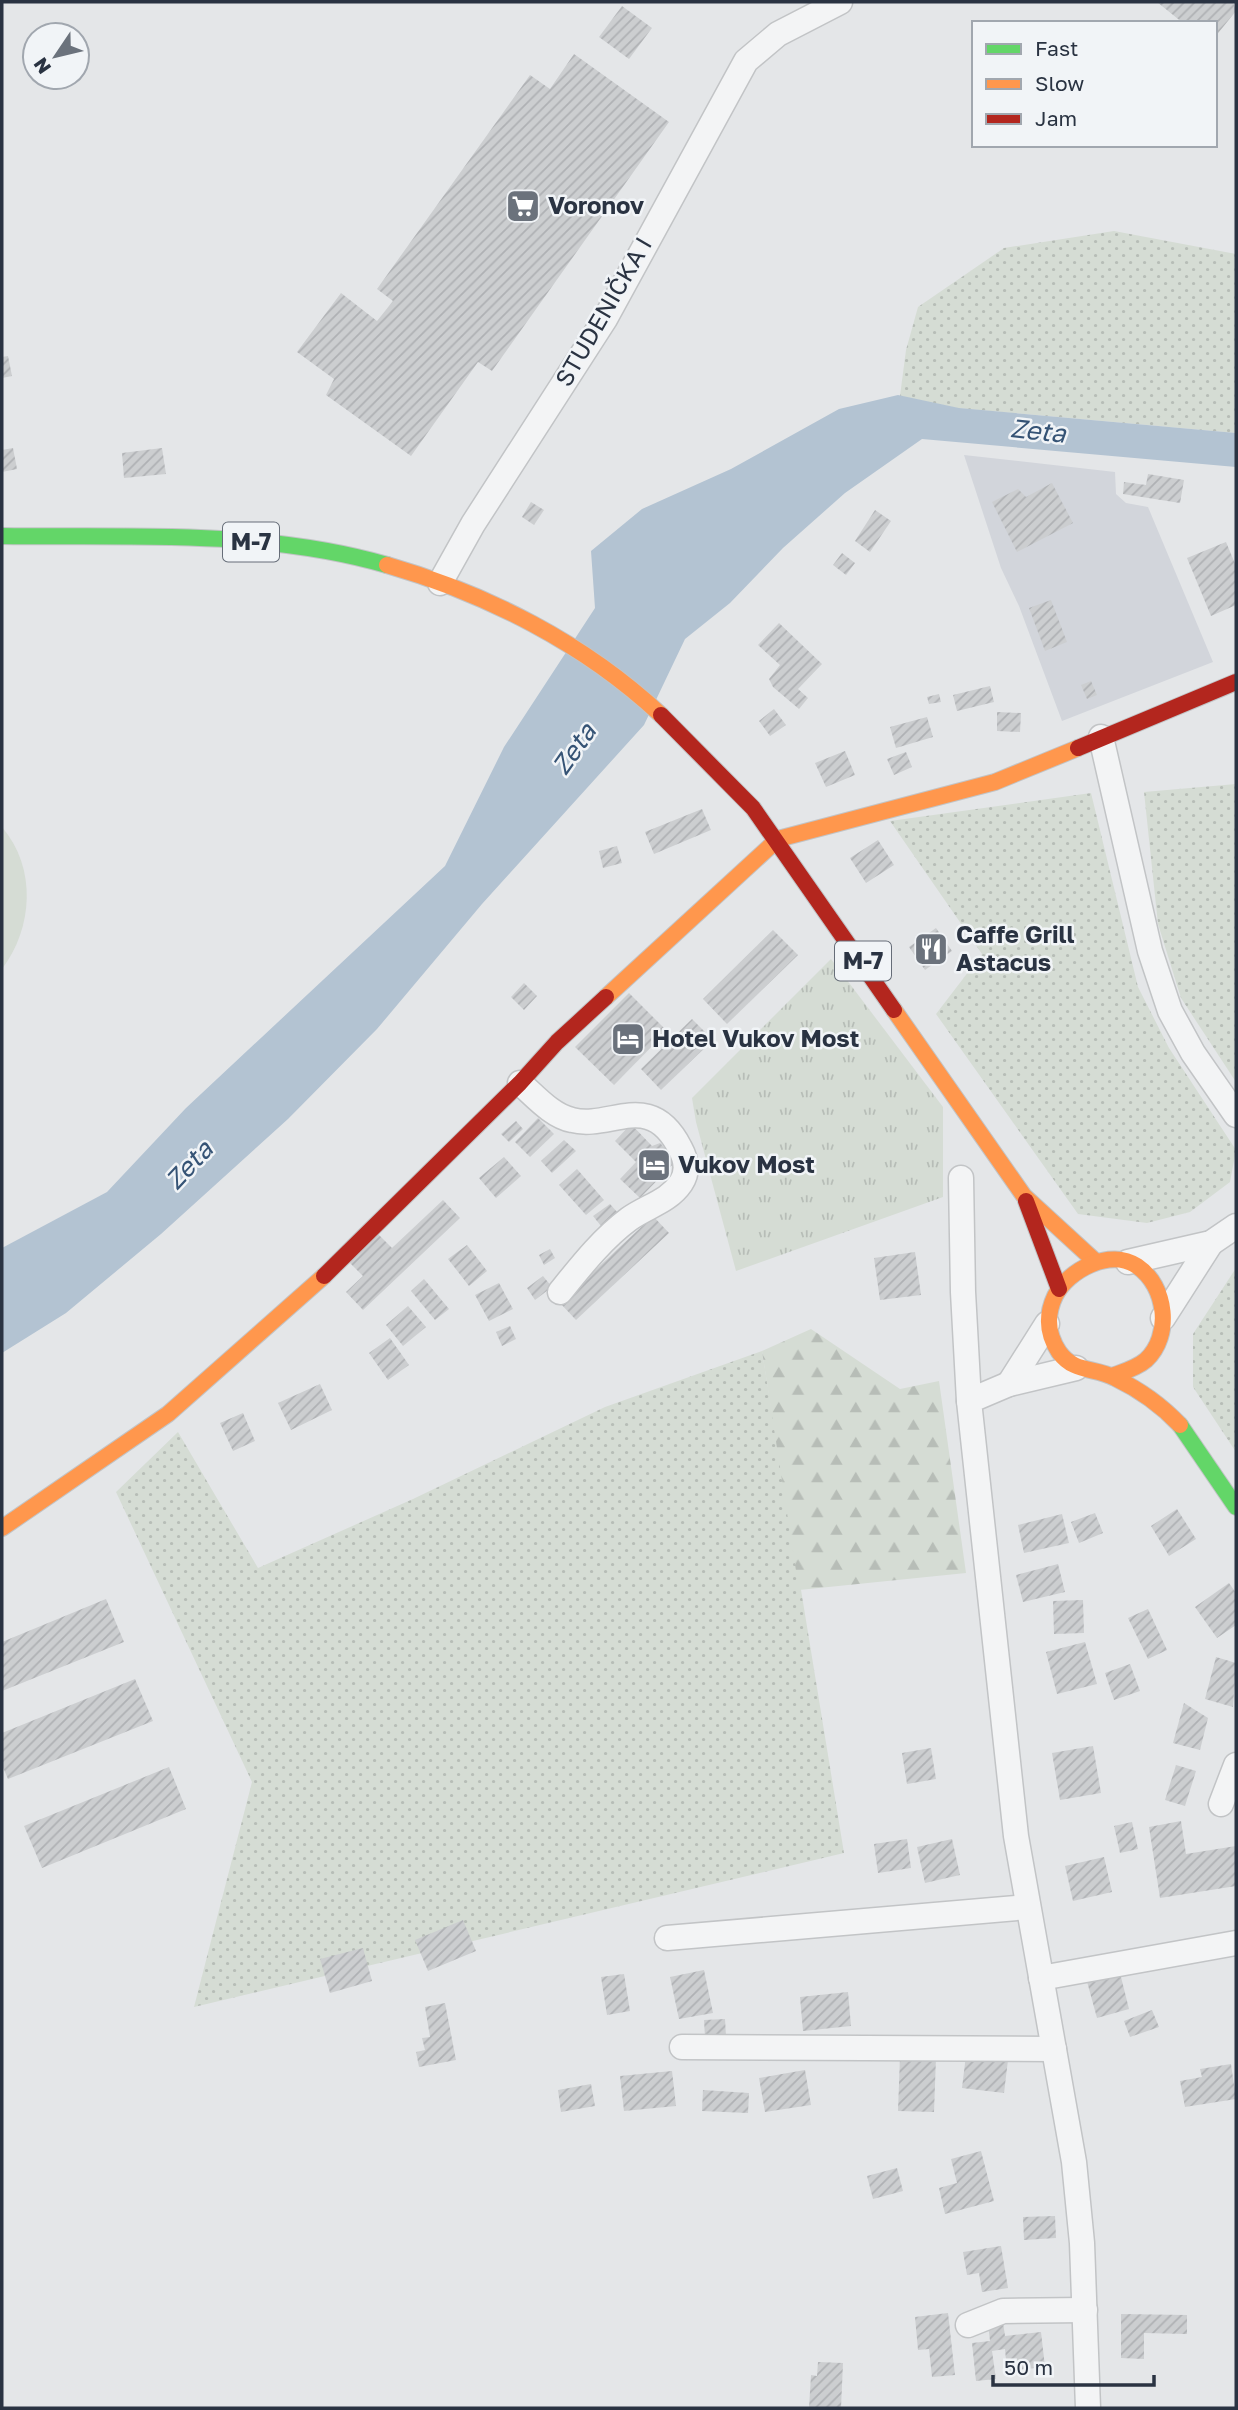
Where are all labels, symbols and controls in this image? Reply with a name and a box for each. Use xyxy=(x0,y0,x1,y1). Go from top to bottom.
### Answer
north arrow xyxy=(21,21,91,91)
legend xyxy=(972,21,1217,147)
text: Fast xyxy=(1035,35,1078,61)
text: N xyxy=(28,54,55,79)
text: Slow xyxy=(1035,70,1084,96)
text: Jam xyxy=(1035,105,1077,131)
supermarket icon: Voronov xyxy=(504,187,542,225)
place label: Voronov xyxy=(548,190,645,219)
street label: STUDENIČKA I xyxy=(548,231,657,391)
water label: Zeta xyxy=(1009,412,1068,449)
road number: M-7 xyxy=(223,522,279,562)
water label: Zeta xyxy=(545,716,603,780)
place label: Caffe Grill Astacus xyxy=(956,919,1075,976)
restaurant icon: Caffe Grill Astacus xyxy=(912,930,950,968)
road number: M-7 xyxy=(835,942,891,980)
hotel icon: Hotel Vukov Most xyxy=(609,1020,647,1058)
place label: Hotel Vukov Most xyxy=(652,1023,859,1052)
water label: Zeta xyxy=(158,1133,220,1195)
hotel icon: Vukov Most xyxy=(635,1146,673,1184)
place label: Vukov Most xyxy=(678,1149,815,1178)
scale bar xyxy=(993,2344,1154,2388)
text: 50 m xyxy=(1004,2354,1053,2380)

